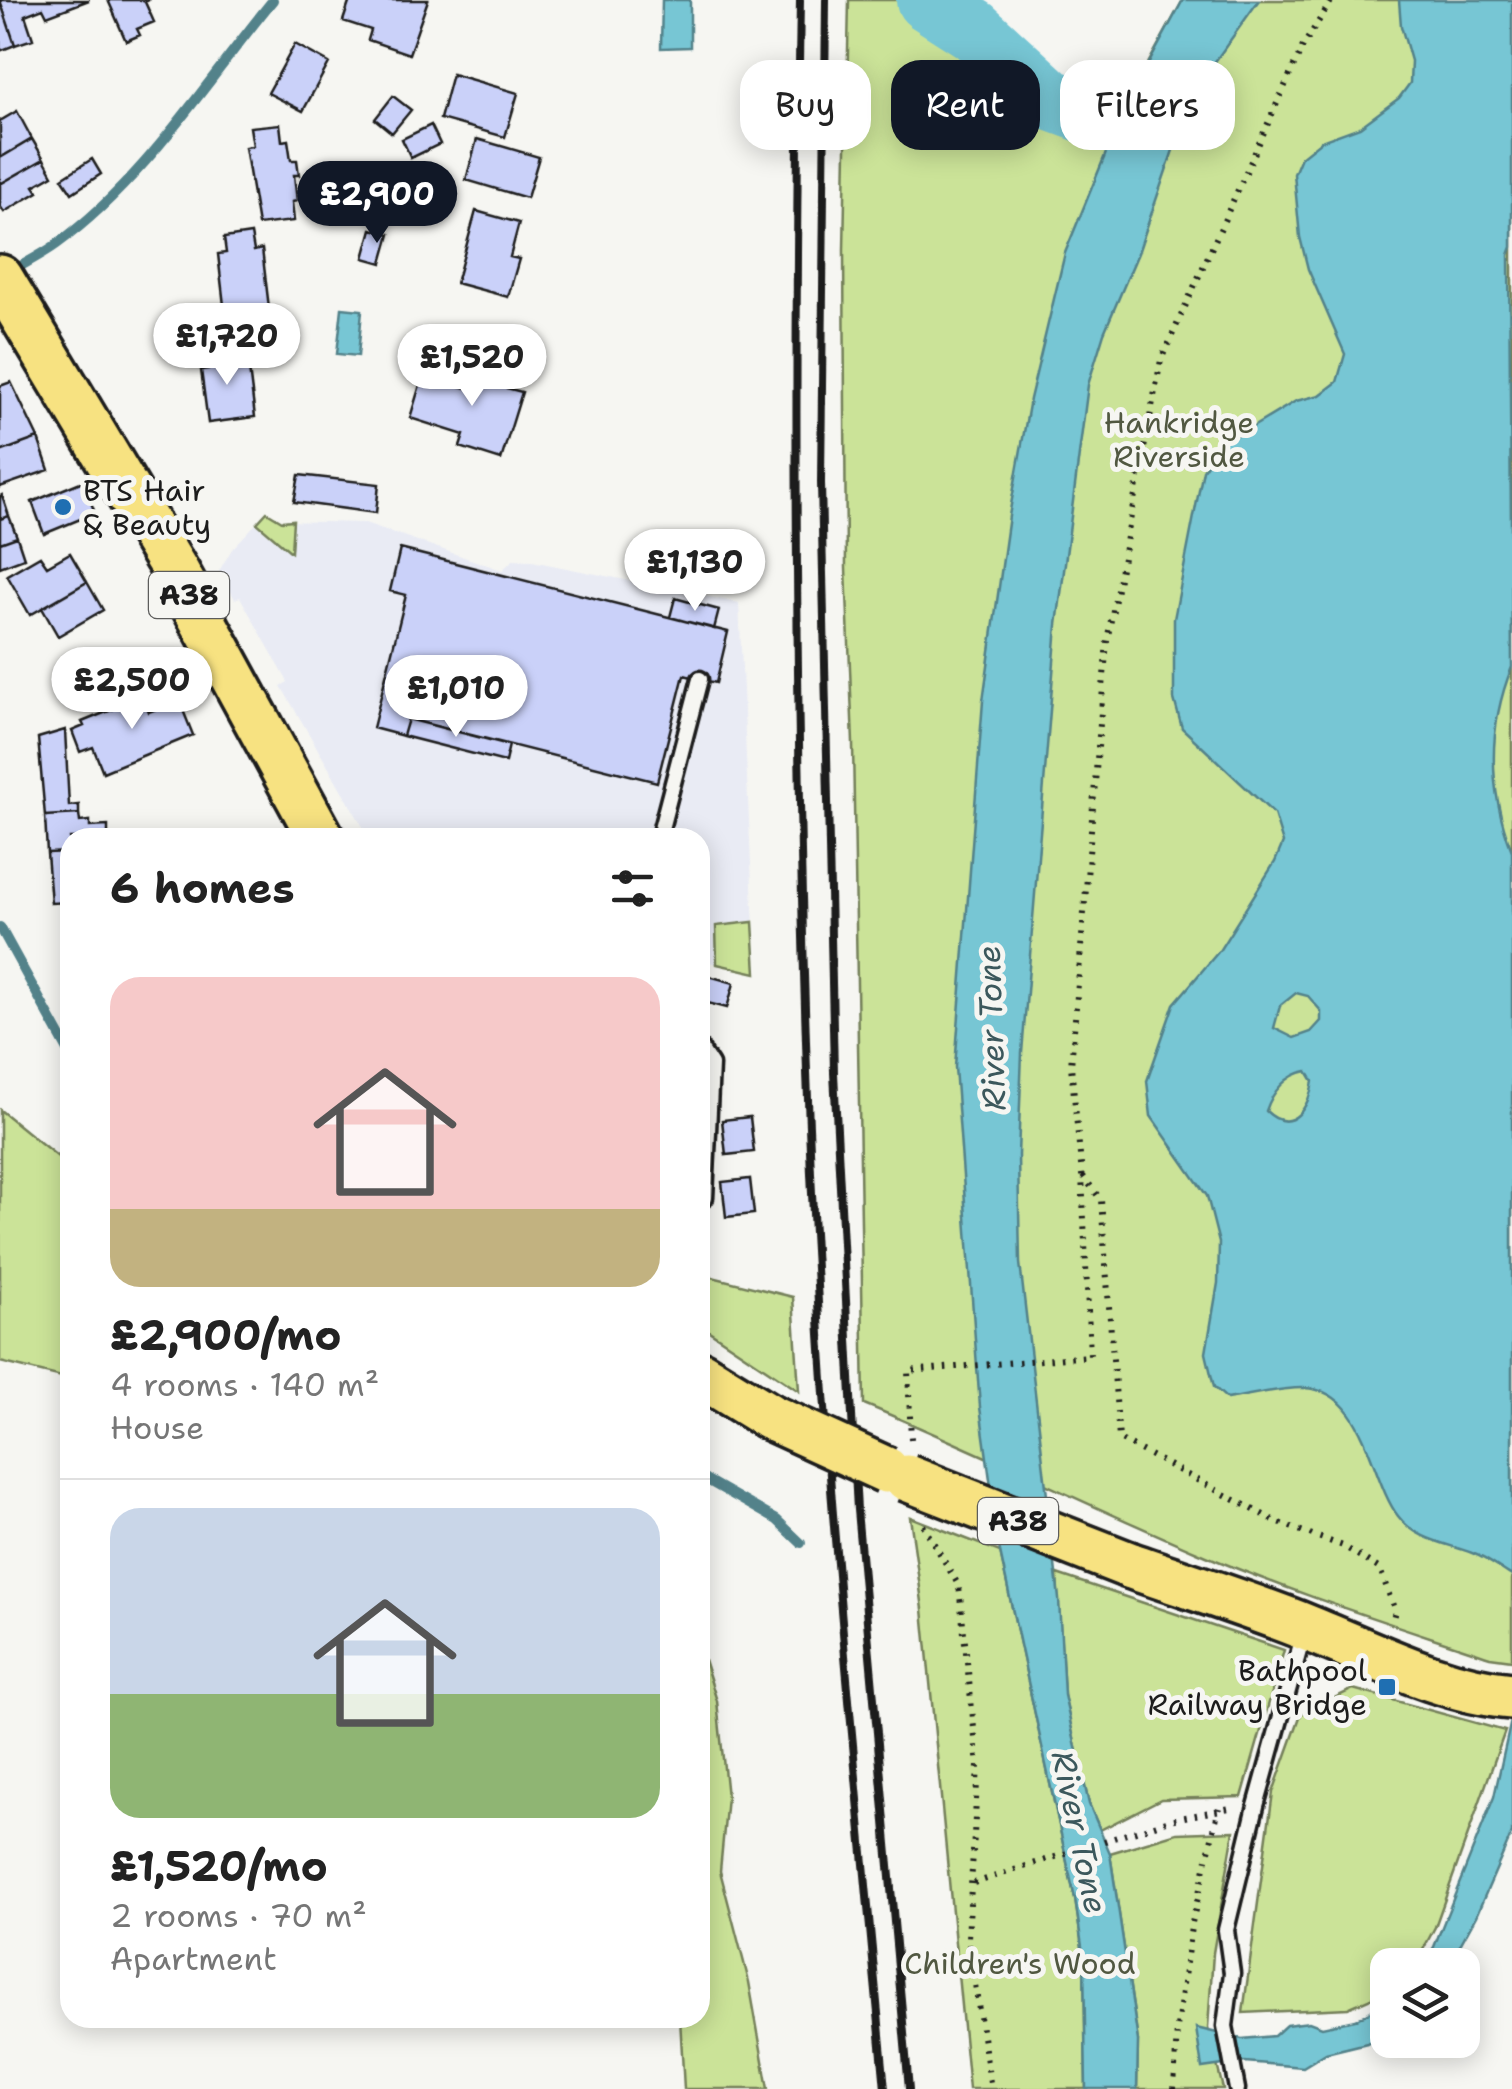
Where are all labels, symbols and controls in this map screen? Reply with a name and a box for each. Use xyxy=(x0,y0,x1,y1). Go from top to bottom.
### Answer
chip: Buy xyxy=(740,60,871,150)
chip: Rent xyxy=(891,60,1040,150)
chip: Filters xyxy=(1060,60,1235,150)
pin: £2,900 xyxy=(296,161,458,246)
text: £2,900 xyxy=(319,172,435,215)
pin: £1,720 xyxy=(146,303,308,388)
text: £1,720 xyxy=(175,314,279,357)
pin: £1,520 xyxy=(391,324,553,409)
text: £1,520 xyxy=(419,335,525,378)
park label: Hankridge Riverside xyxy=(1104,402,1254,477)
place label: BTS Hair & Beauty xyxy=(83,470,211,545)
marker: BTS Hair & Beauty xyxy=(52,496,74,518)
pin: £1,130 xyxy=(614,529,776,614)
text: £1,130 xyxy=(646,540,744,583)
road number: A38 xyxy=(149,572,229,618)
pin: £2,500 xyxy=(51,647,213,732)
pin: £1,010 xyxy=(375,655,537,740)
text: £2,500 xyxy=(73,658,191,701)
text: £1,010 xyxy=(407,666,505,709)
text: 6 homes xyxy=(110,860,295,916)
icon: filters xyxy=(605,861,660,916)
water label: River Tone xyxy=(967,945,1015,1111)
icon: home xyxy=(295,1042,475,1222)
text: £2,900/mo xyxy=(110,1307,342,1363)
text: 4 rooms · 140 m² xyxy=(110,1363,379,1406)
text: House xyxy=(110,1406,204,1449)
road number: A38 xyxy=(978,1498,1058,1544)
icon: home xyxy=(295,1573,475,1753)
place label: Bathpool Railway Bridge xyxy=(1148,1650,1367,1725)
marker: Bathpool Railway Bridge xyxy=(1376,1676,1398,1698)
water label: River Tone xyxy=(1042,1747,1118,1917)
text: £1,520/mo xyxy=(110,1838,328,1894)
text: 2 rooms · 70 m² xyxy=(110,1894,367,1937)
text: Apartment xyxy=(110,1937,277,1980)
park label: Children's Wood xyxy=(904,1943,1136,1984)
map controls xyxy=(1370,1948,1480,2058)
button: layers xyxy=(1370,1948,1480,2058)

